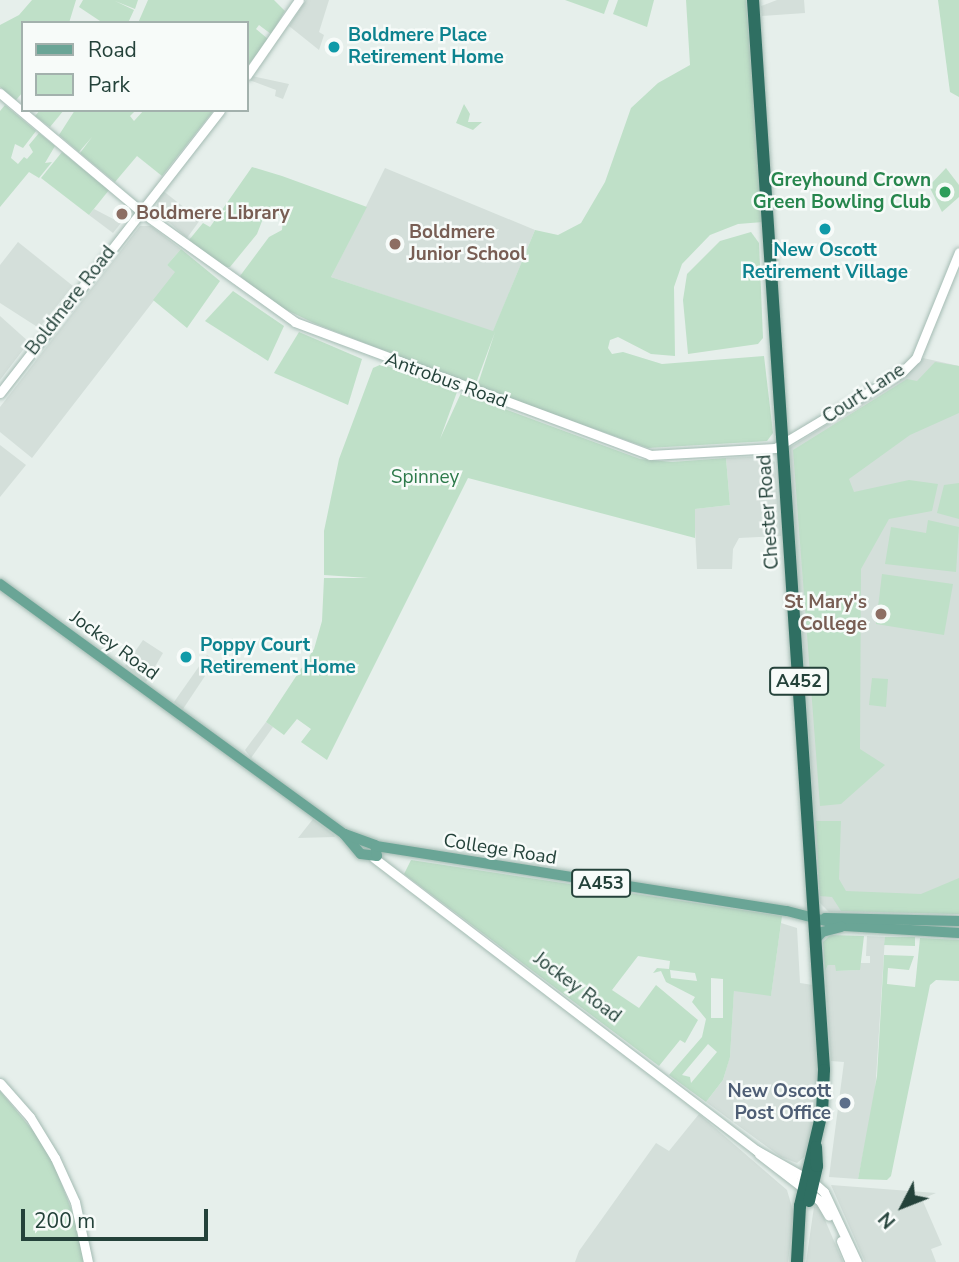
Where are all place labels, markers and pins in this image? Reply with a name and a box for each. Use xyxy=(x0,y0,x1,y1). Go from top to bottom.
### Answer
place label: Boldmere Place Retirement Home xyxy=(348,25,504,69)
marker: Boldmere Place Retirement Home xyxy=(326,39,342,55)
place label: Greyhound Crown Green Bowling Club xyxy=(753,170,931,214)
marker: Greyhound Crown Green Bowling Club xyxy=(937,184,953,200)
place label: Boldmere Library xyxy=(136,203,290,225)
marker: Boldmere Library xyxy=(114,206,130,222)
marker: New Oscott Retirement Village xyxy=(817,221,833,237)
place label: Boldmere Junior School xyxy=(409,222,526,266)
marker: Boldmere Junior School xyxy=(387,236,403,252)
place label: New Oscott Retirement Village xyxy=(742,240,908,284)
place label: St Mary's College xyxy=(784,592,867,636)
marker: St Mary's College xyxy=(873,606,889,622)
place label: Poppy Court Retirement Home xyxy=(200,635,356,679)
marker: Poppy Court Retirement Home xyxy=(178,649,194,665)
place label: New Oscott Post Office xyxy=(727,1081,831,1125)
marker: New Oscott Post Office xyxy=(837,1095,853,1111)

